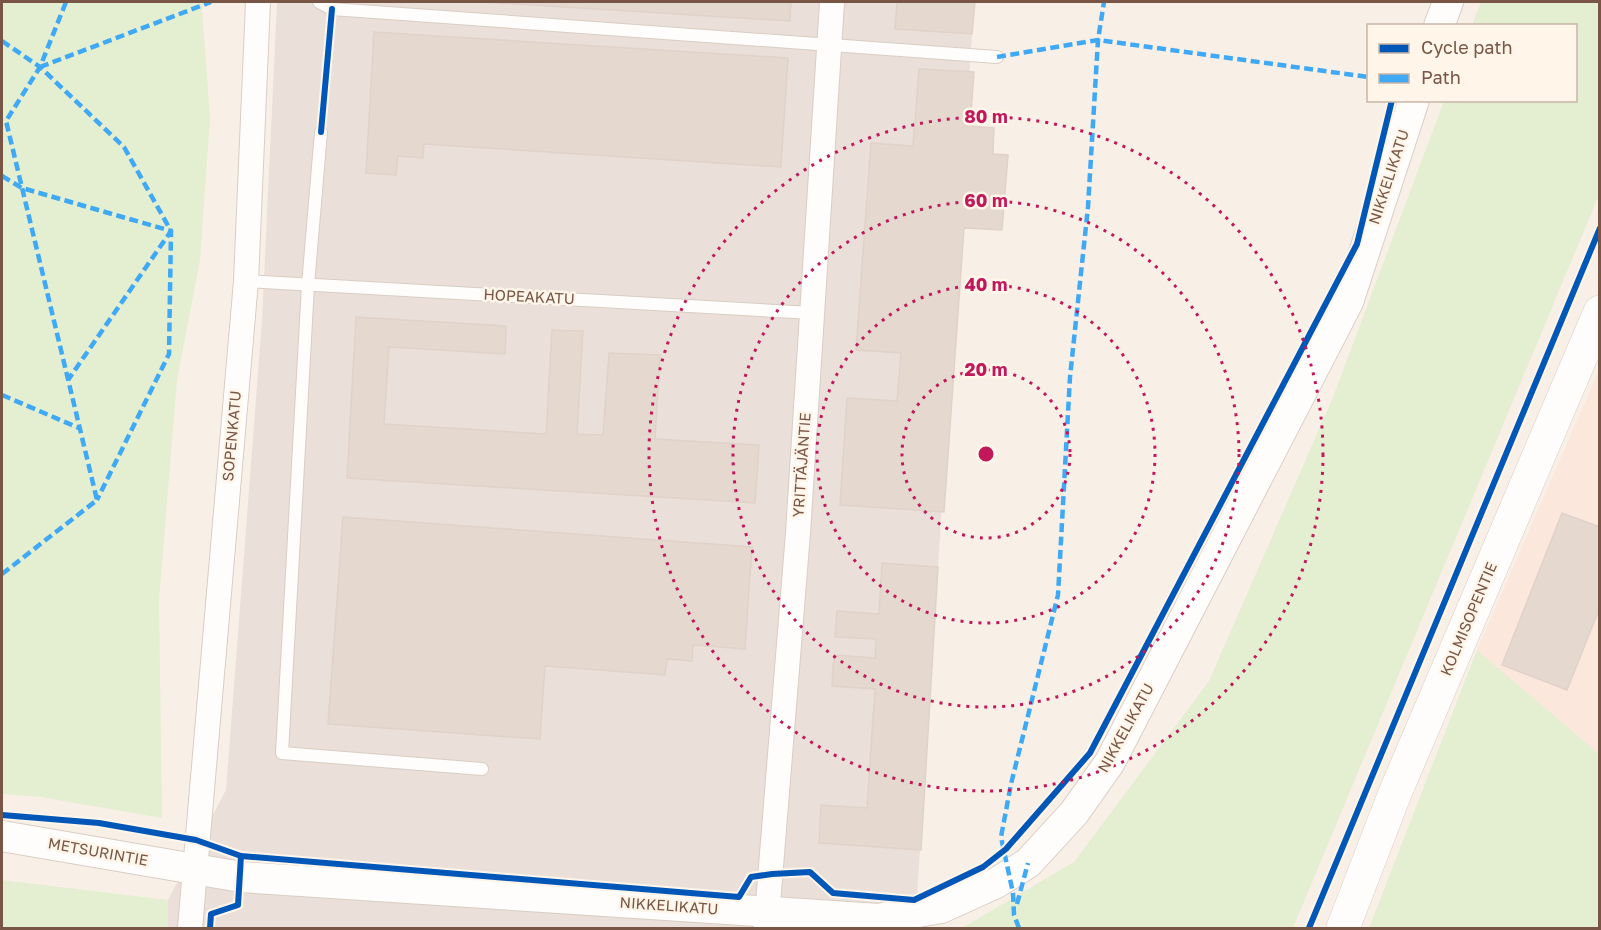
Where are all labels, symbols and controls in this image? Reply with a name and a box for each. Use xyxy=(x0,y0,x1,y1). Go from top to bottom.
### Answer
legend xyxy=(1367,24,1577,102)
text: Cycle path xyxy=(1421,36,1513,58)
text: Path xyxy=(1421,66,1461,88)
text: 80 m xyxy=(964,105,1008,127)
street label: NIKKELIKATU xyxy=(1364,127,1412,227)
text: 60 m xyxy=(964,189,1008,211)
text: 40 m xyxy=(964,273,1008,295)
street label: HOPEAKATU xyxy=(483,285,575,307)
text: 20 m xyxy=(965,358,1007,380)
street label: SOPENKATU xyxy=(218,390,244,482)
street label: YRITTÄJÄNTIE xyxy=(788,412,814,518)
centre of rings xyxy=(976,444,996,464)
street label: KOLMISOPENTIE xyxy=(1436,559,1500,678)
street label: NIKKELIKATU xyxy=(1093,680,1157,775)
street label: METSURINTIE xyxy=(47,833,150,869)
street label: NIKKELIKATU xyxy=(619,893,719,917)

